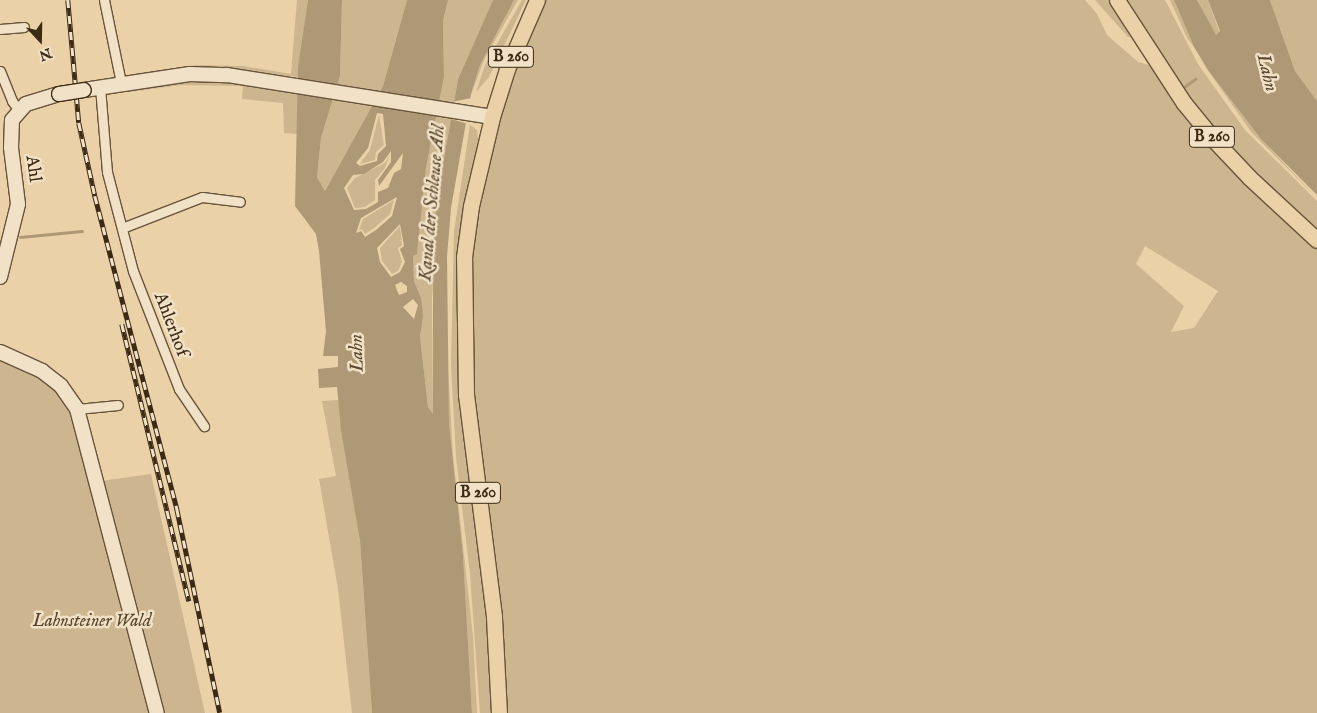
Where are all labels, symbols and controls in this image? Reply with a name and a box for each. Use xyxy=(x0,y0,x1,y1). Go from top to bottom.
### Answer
north arrow xyxy=(15,15,65,65)
text: N xyxy=(36,43,54,65)
road number: B 260 xyxy=(487,44,535,70)
water label: Lahn xyxy=(1250,52,1282,94)
water label: Kanal der Schleuse Ahl xyxy=(415,124,451,282)
road number: B 260 xyxy=(1188,124,1236,150)
street label: Ahl xyxy=(19,154,45,184)
street label: Ahlerhof xyxy=(148,290,192,360)
water label: Lahn xyxy=(346,334,370,372)
road number: B 260 xyxy=(454,479,502,506)
park label: Lahnsteiner Wald xyxy=(33,611,151,633)

